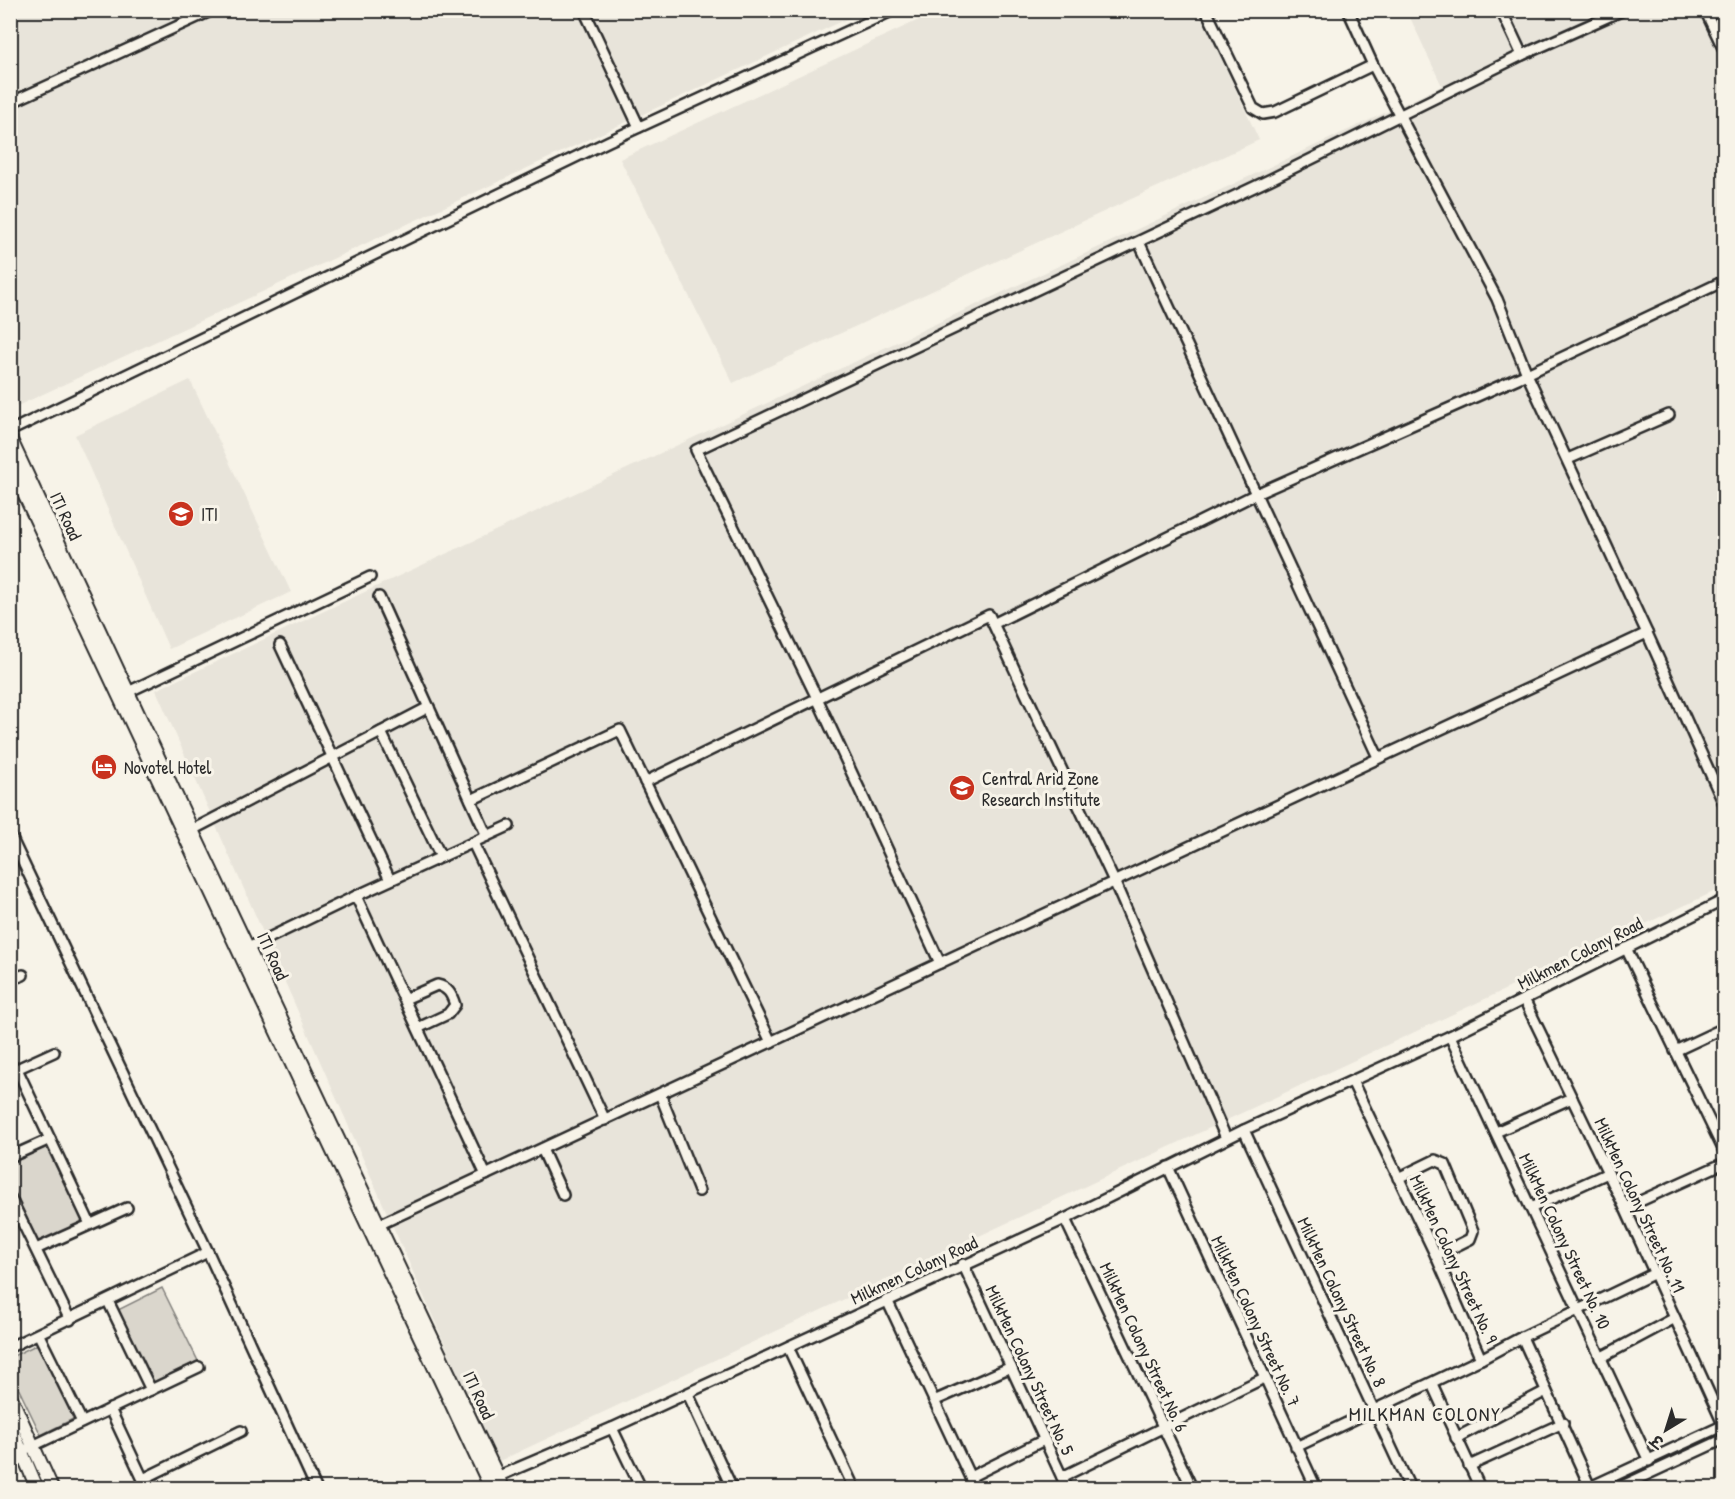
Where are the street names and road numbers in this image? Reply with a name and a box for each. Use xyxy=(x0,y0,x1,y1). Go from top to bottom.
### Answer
street label: ITI Road xyxy=(44,488,88,544)
street label: Milkmen Colony Road xyxy=(1513,911,1647,995)
street label: ITI Road xyxy=(251,928,295,984)
street label: MilkMen Colony Street No. 11 xyxy=(1588,1114,1692,1296)
street label: MilkMen Colony Street No. 10 xyxy=(1513,1149,1617,1333)
street label: MilkMen Colony Street No. 9 xyxy=(1404,1170,1504,1348)
street label: MilkMen Colony Street No. 8 xyxy=(1292,1213,1392,1391)
street label: Milkmen Colony Road xyxy=(847,1230,981,1310)
street label: MilkMen Colony Street No. 7 xyxy=(1205,1231,1307,1411)
street label: MilkMen Colony Street No. 6 xyxy=(1094,1258,1194,1436)
street label: MilkMen Colony Street No. 5 xyxy=(980,1281,1081,1459)
street label: ITI Road xyxy=(457,1367,501,1423)

